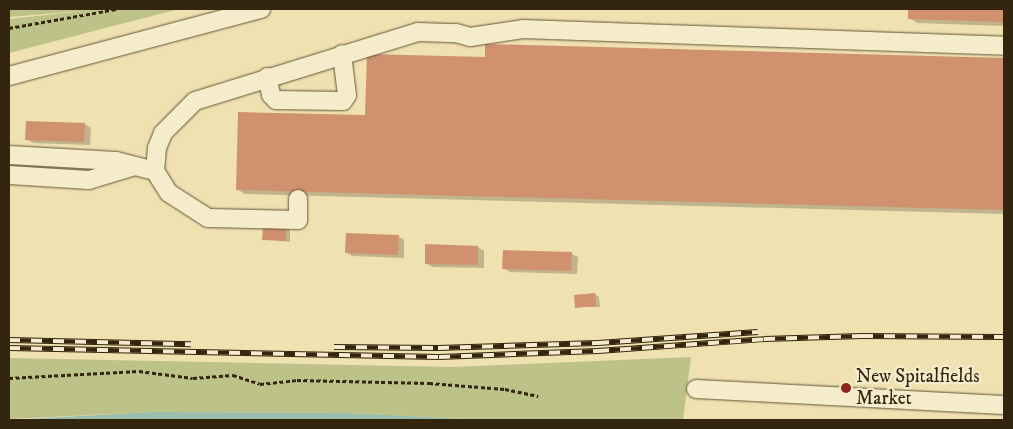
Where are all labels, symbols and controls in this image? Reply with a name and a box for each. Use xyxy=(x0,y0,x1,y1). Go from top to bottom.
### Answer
place label: New Spitalfields Market xyxy=(856,366,980,410)
marker: New Spitalfields Market xyxy=(840,382,852,394)

